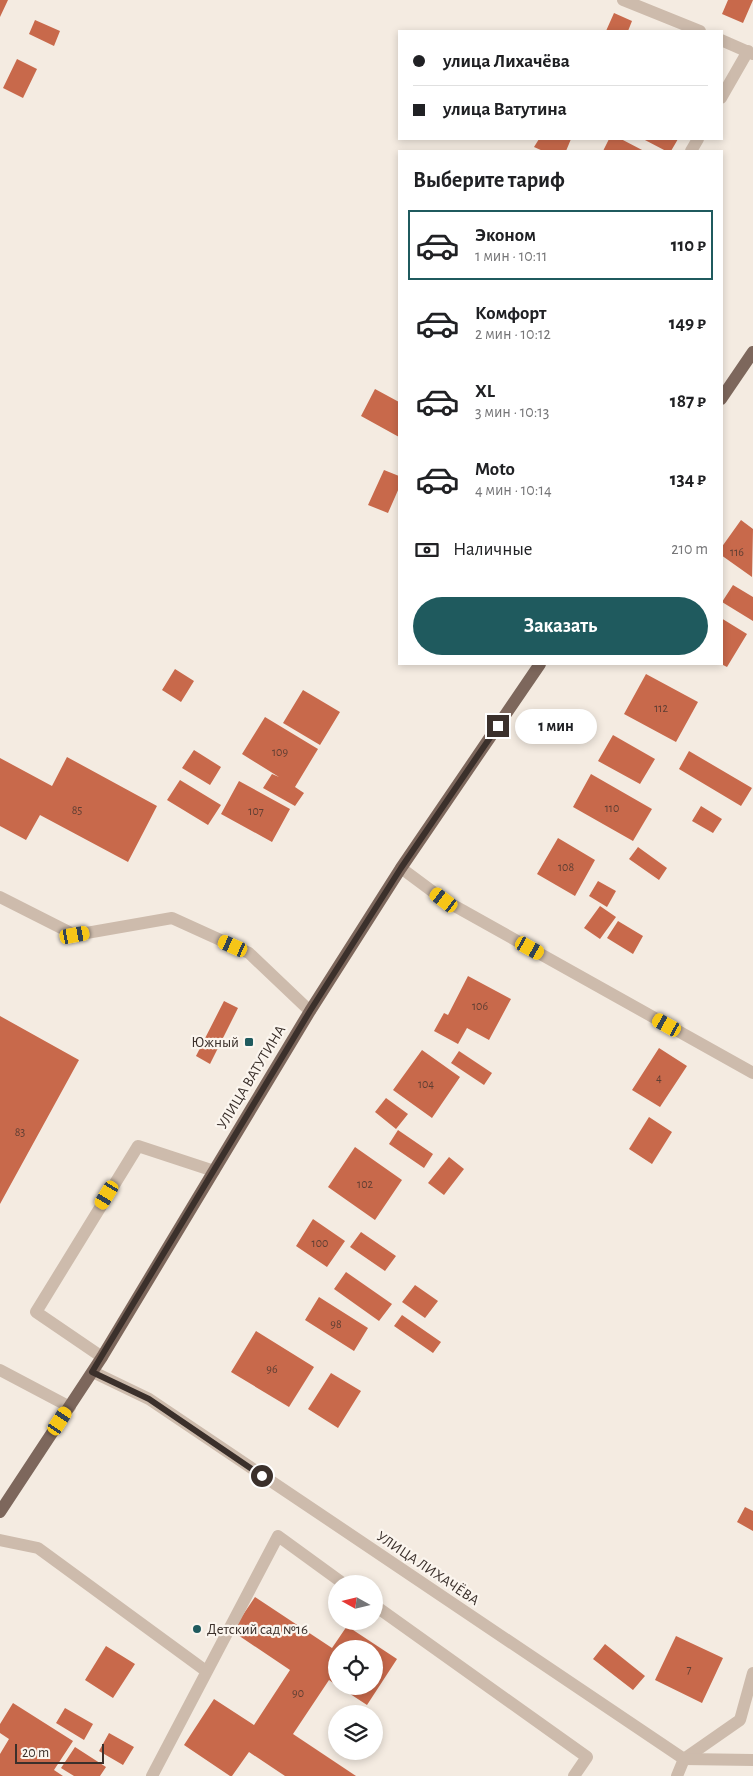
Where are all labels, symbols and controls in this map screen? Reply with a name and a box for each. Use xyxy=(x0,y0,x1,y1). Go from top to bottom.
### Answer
text: улица Лихачёва xyxy=(443,52,570,71)
text: улица Ватутина xyxy=(443,100,567,119)
text: Выберите тариф xyxy=(413,169,565,191)
icon: car xyxy=(415,223,460,268)
text: Эконом xyxy=(475,226,536,245)
text: 110 ₽ xyxy=(671,236,706,255)
text: 1 мин · 10:11 xyxy=(475,248,547,264)
icon: car xyxy=(415,301,460,346)
text: Комфорт xyxy=(475,304,546,323)
text: 149 ₽ xyxy=(669,314,706,333)
text: 2 мин · 10:12 xyxy=(475,326,551,342)
icon: car xyxy=(415,379,460,424)
text: XL xyxy=(475,382,495,401)
text: 187 ₽ xyxy=(670,392,706,411)
text: 3 мин · 10:13 xyxy=(475,404,549,420)
icon: car xyxy=(415,457,460,502)
text: Moto xyxy=(475,460,515,479)
text: 134 ₽ xyxy=(670,470,706,489)
text: 4 мин · 10:14 xyxy=(475,482,552,498)
icon: cash xyxy=(413,536,441,564)
text: Наличные xyxy=(453,540,533,559)
text: 210 m xyxy=(671,541,708,557)
house number: 116 xyxy=(730,546,744,558)
button: Заказать xyxy=(413,597,708,655)
house number: 112 xyxy=(654,702,668,714)
callout: 1 мин xyxy=(516,708,598,744)
route end xyxy=(487,715,509,737)
text: 1 мин xyxy=(538,718,574,734)
house number: 109 xyxy=(272,746,288,758)
house number: 110 xyxy=(605,802,619,814)
house number: 85 xyxy=(72,804,82,816)
house number: 107 xyxy=(248,805,264,817)
house number: 108 xyxy=(558,861,574,873)
car xyxy=(427,885,460,915)
car xyxy=(58,925,91,945)
car xyxy=(216,933,249,959)
car xyxy=(513,934,546,962)
house number: 106 xyxy=(472,1000,488,1012)
car xyxy=(650,1011,683,1039)
street label: УЛИЦА ВАТУТИНА xyxy=(215,1023,288,1132)
place label: Южный xyxy=(191,1035,239,1050)
marker: Южный xyxy=(243,1036,255,1048)
house number: 4 xyxy=(656,1072,662,1084)
house number: 104 xyxy=(418,1078,434,1090)
house number: 83 xyxy=(15,1126,25,1138)
car xyxy=(92,1178,121,1212)
house number: 102 xyxy=(357,1178,373,1190)
house number: 100 xyxy=(312,1237,328,1249)
house number: 98 xyxy=(330,1318,342,1330)
house number: 96 xyxy=(266,1363,278,1375)
car xyxy=(45,1404,74,1438)
route start xyxy=(251,1465,273,1487)
street label: УЛИЦА ЛИХАЧЁВА xyxy=(374,1528,482,1608)
north arrow xyxy=(328,1575,382,1630)
map controls xyxy=(328,1575,383,1760)
place label: Детский сад №16 xyxy=(207,1622,308,1637)
marker: Детский сад №16 xyxy=(191,1623,203,1635)
button: locate xyxy=(328,1640,383,1695)
house number: 7 xyxy=(686,1663,692,1675)
house number: 90 xyxy=(292,1687,304,1699)
button: layers xyxy=(328,1705,383,1760)
scale bar xyxy=(15,1741,104,1764)
text: 20 m xyxy=(22,1746,49,1760)

